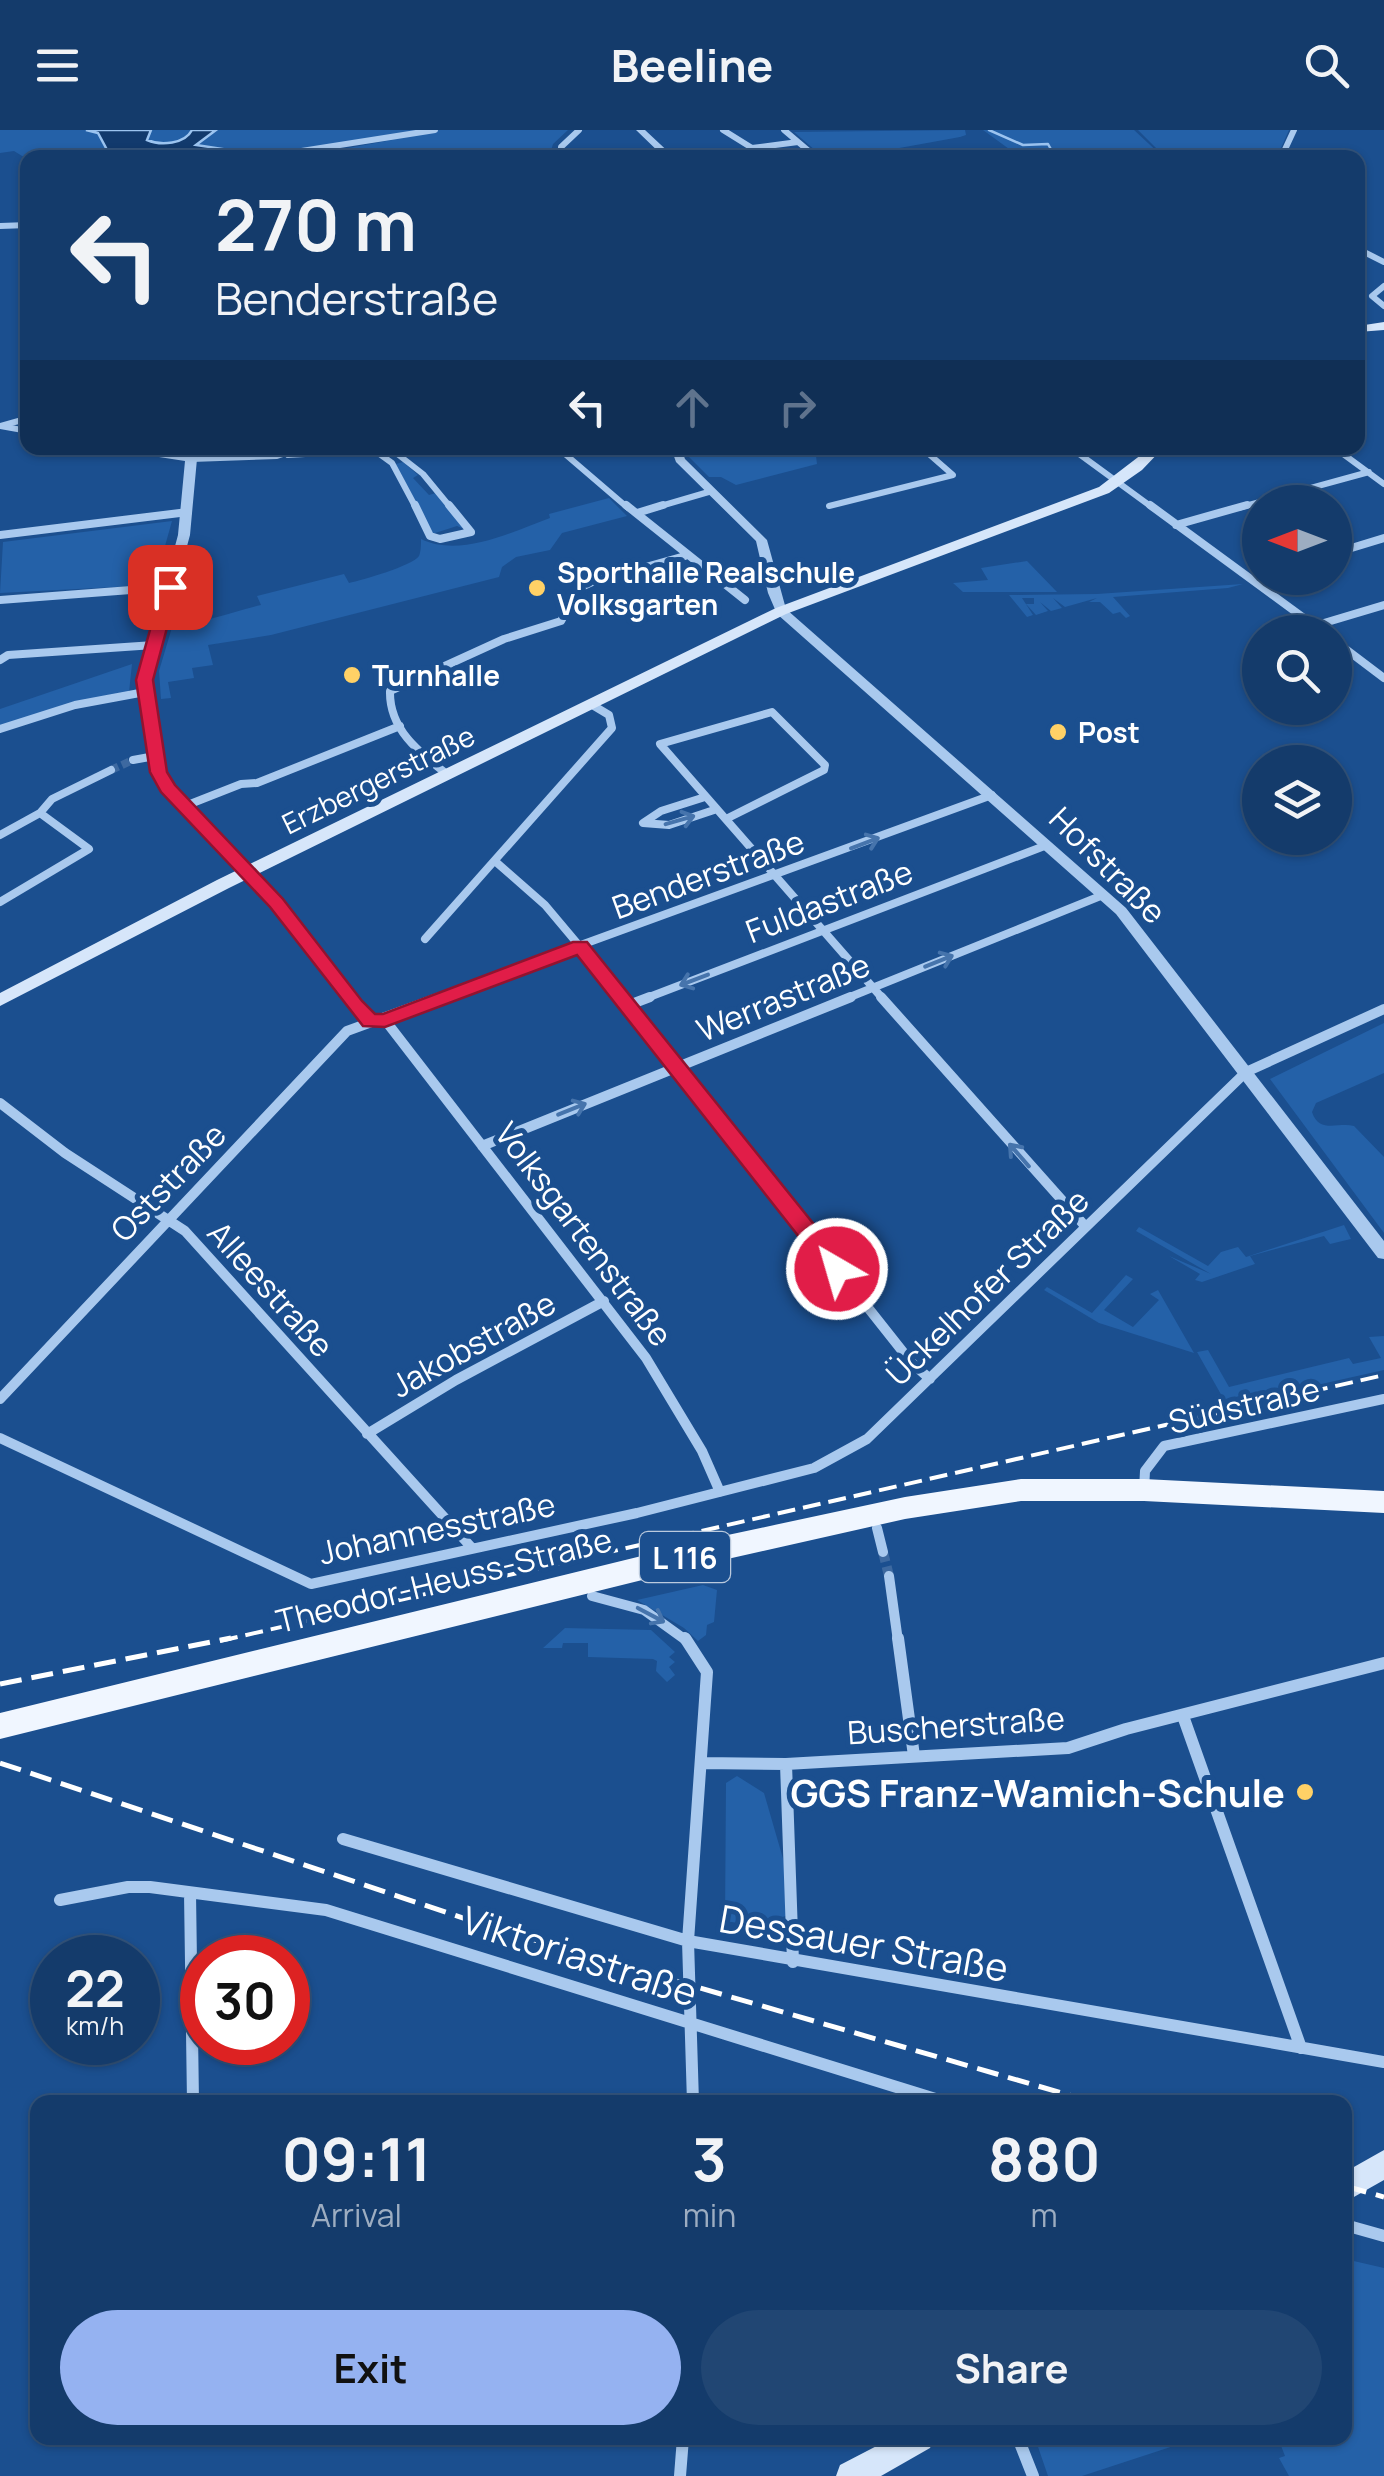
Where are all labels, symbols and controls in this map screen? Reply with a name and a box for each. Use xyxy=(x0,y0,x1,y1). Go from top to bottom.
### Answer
text: Beeline xyxy=(611,34,773,96)
icon: menu xyxy=(30,38,85,93)
icon: search xyxy=(1299,38,1354,93)
text: 270 m xyxy=(215,176,417,272)
icon: left xyxy=(50,190,180,320)
text: Benderstraße xyxy=(215,267,498,329)
icon: left xyxy=(560,380,615,435)
icon: ahead xyxy=(665,380,720,435)
icon: right xyxy=(770,380,825,435)
north arrow xyxy=(1242,485,1352,595)
map controls xyxy=(1242,485,1352,855)
pin xyxy=(128,545,213,630)
place label: Sporthalle Realschule Volksgarten xyxy=(557,553,855,623)
icon: arrive xyxy=(143,560,198,615)
marker: Sporthalle Realschule Volksgarten xyxy=(526,577,548,599)
button: search xyxy=(1242,615,1352,725)
place label: Turnhalle xyxy=(372,656,500,694)
marker: Turnhalle xyxy=(341,664,363,686)
place label: Post xyxy=(1078,713,1140,751)
street label: Erzbergerstraße xyxy=(275,716,481,842)
marker: Post xyxy=(1047,721,1069,743)
button: layers xyxy=(1242,745,1352,855)
street label: Hofstraße xyxy=(1040,797,1176,933)
one-way arrow xyxy=(664,810,695,828)
street label: Benderstraße xyxy=(606,819,810,929)
one-way arrow xyxy=(849,833,880,851)
street label: Fuldastraße xyxy=(739,849,919,953)
street label: Werrastraße xyxy=(690,942,876,1052)
one-way arrow xyxy=(923,951,954,969)
one-way arrow xyxy=(680,972,710,990)
one-way arrow xyxy=(557,1098,587,1116)
street label: Oststraße xyxy=(100,1113,236,1251)
street label: Volksgartenstraße xyxy=(485,1113,683,1355)
one-way arrow xyxy=(1009,1142,1031,1168)
street label: Ückelhofer Straße xyxy=(876,1179,1098,1395)
street label: Alleestraße xyxy=(198,1212,344,1366)
position arrow xyxy=(785,1217,889,1321)
street label: Jakobstraße xyxy=(383,1281,563,1407)
street label: Südstraße xyxy=(1164,1366,1324,1444)
street label: Johannesstraße xyxy=(315,1482,559,1574)
street label: Theodor-Heuss-Straße xyxy=(272,1517,616,1643)
road number: L 116 xyxy=(640,1532,730,1582)
one-way arrow xyxy=(636,1605,666,1625)
street label: Buscherstraße xyxy=(846,1695,1066,1755)
place label: GGS Franz-Wamich-Schule xyxy=(790,1766,1285,1818)
marker: GGS Franz-Wamich-Schule xyxy=(1294,1781,1316,1803)
street label: Dessauer Straße xyxy=(715,1891,1013,1993)
street label: Viktoriastraße xyxy=(456,1892,704,2018)
speed limit sign: 30 xyxy=(180,1935,310,2065)
text: 22 xyxy=(65,1954,125,2022)
text: km/h xyxy=(66,2008,124,2043)
text: 09:11 xyxy=(281,2117,431,2199)
text: 3 xyxy=(692,2117,727,2199)
text: 880 xyxy=(988,2117,1101,2199)
text: Arrival xyxy=(311,2193,402,2237)
text: min xyxy=(683,2193,736,2237)
text: m xyxy=(1031,2193,1058,2237)
button: Exit xyxy=(60,2310,681,2425)
button: Share xyxy=(701,2310,1322,2425)

